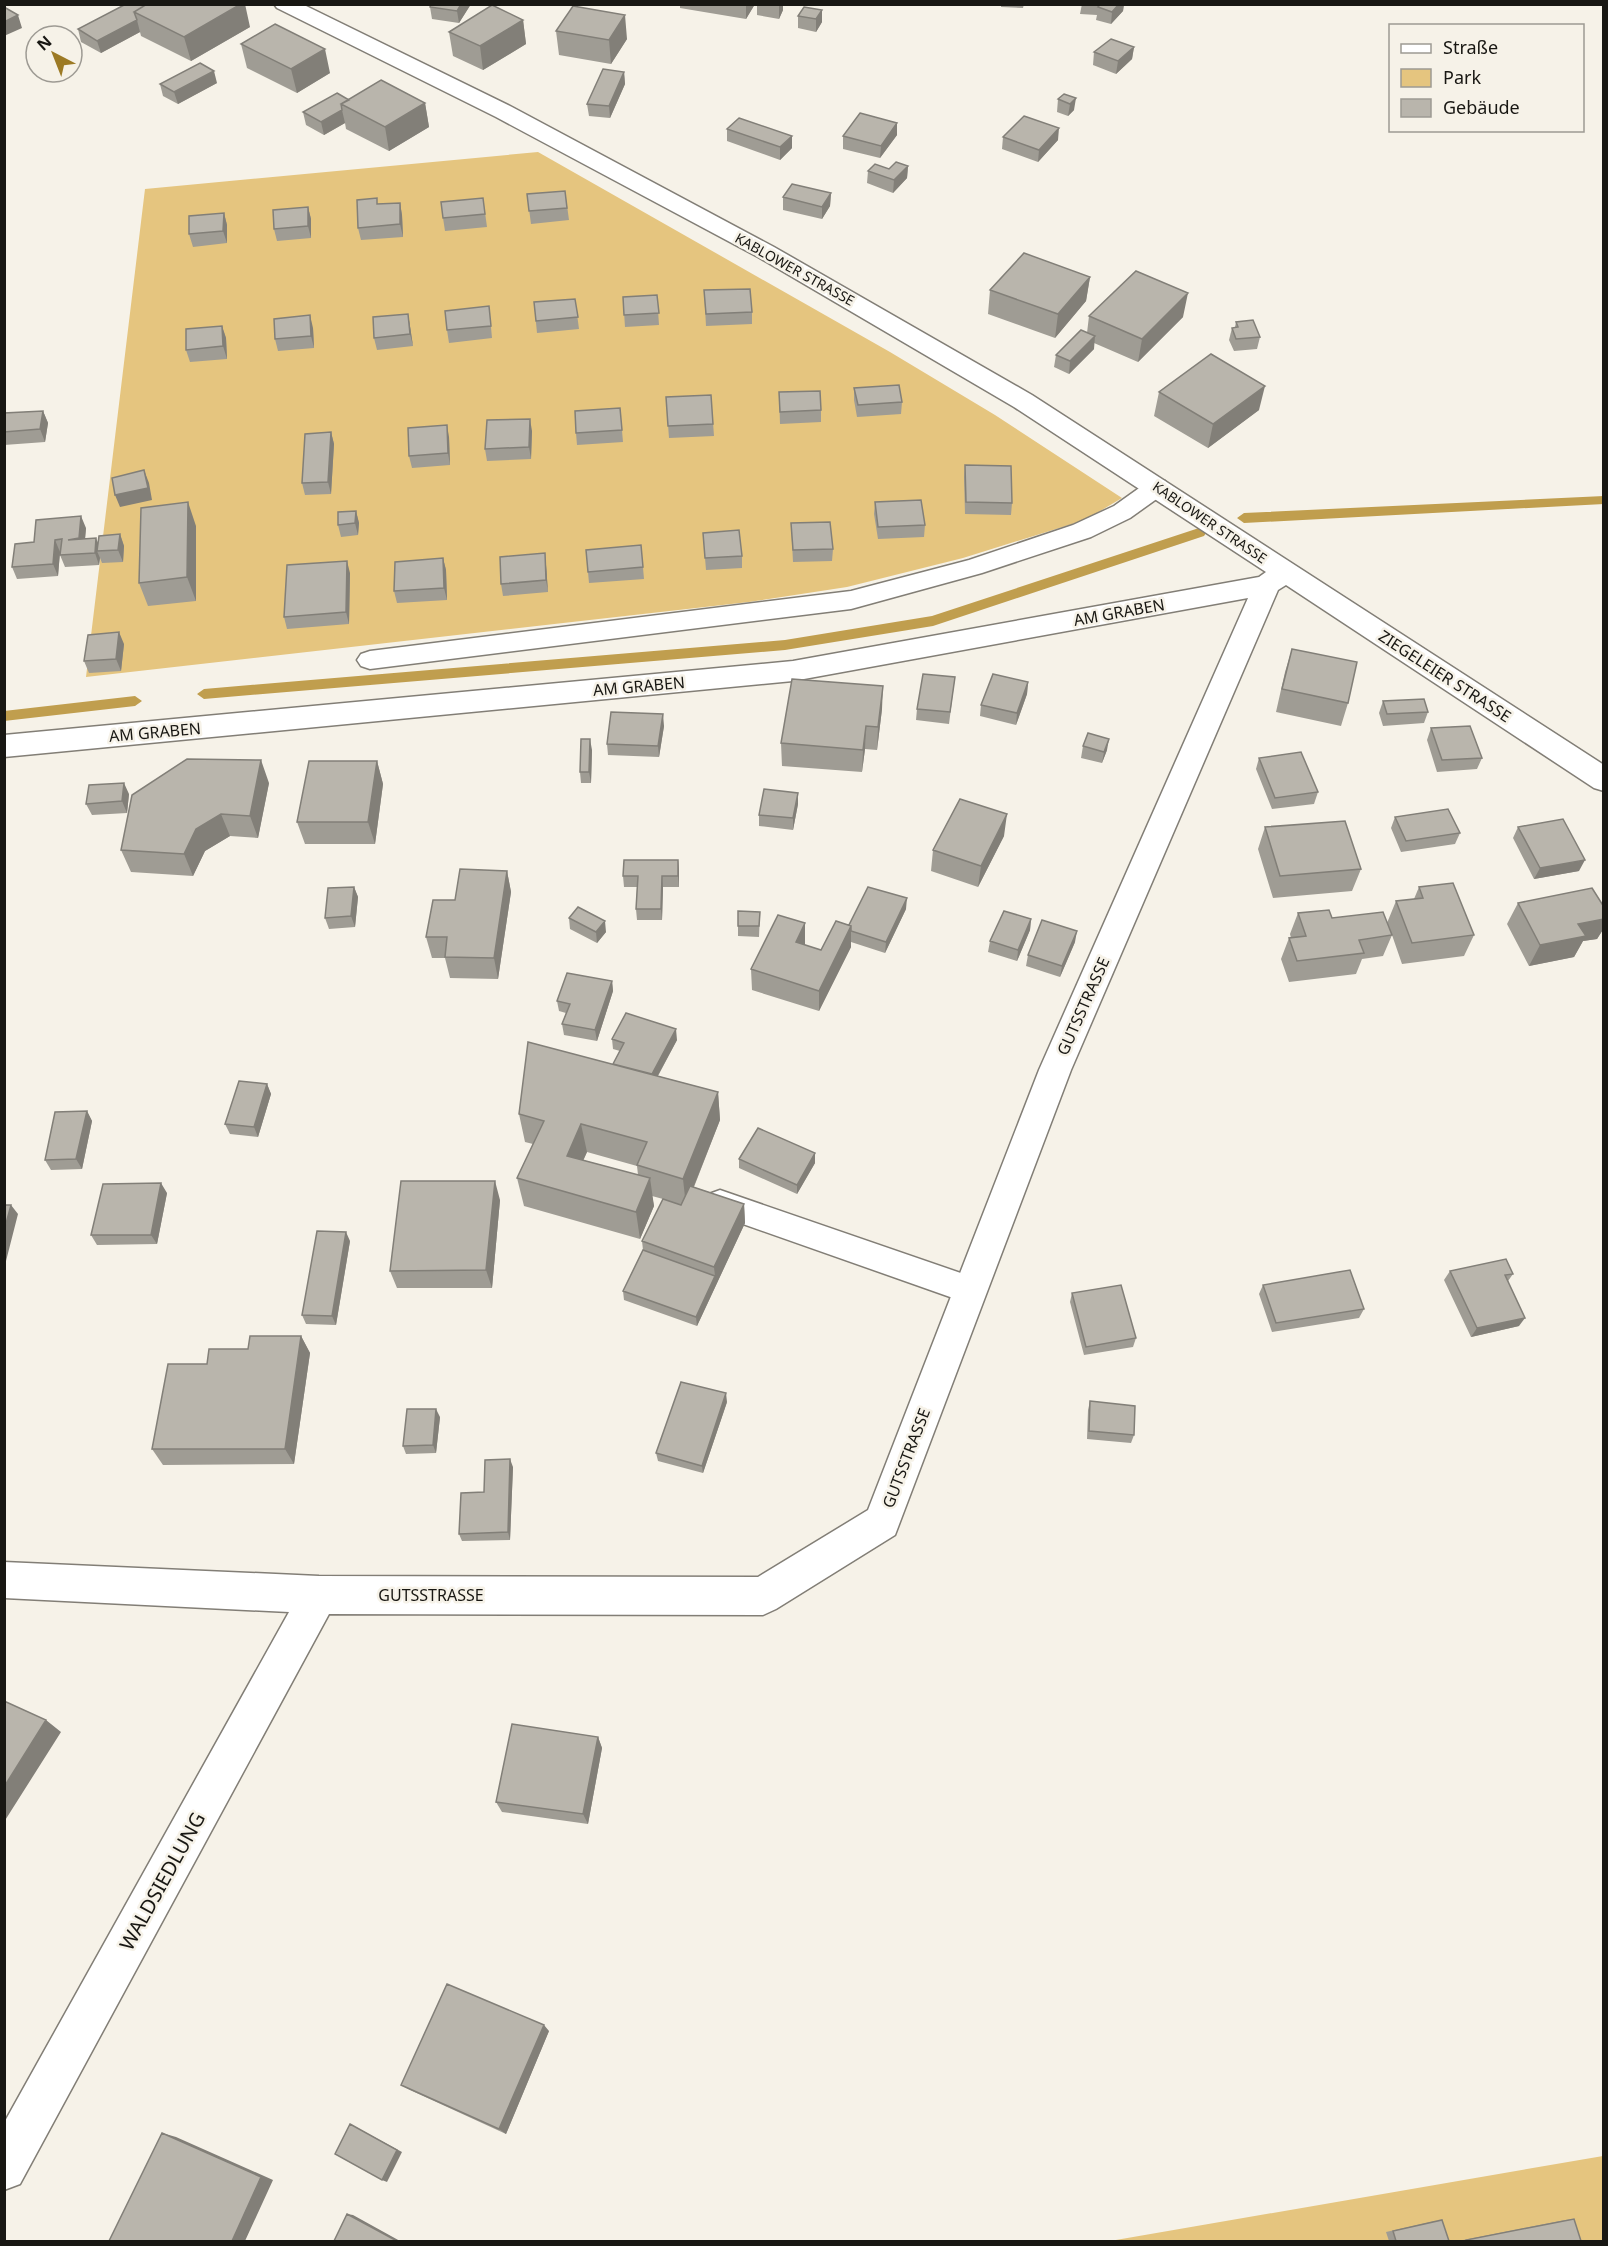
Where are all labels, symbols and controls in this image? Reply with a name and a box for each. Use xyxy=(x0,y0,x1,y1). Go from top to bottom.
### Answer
north arrow xyxy=(24,24,84,84)
legend xyxy=(1389,24,1584,132)
text: N xyxy=(32,30,56,55)
text: Straße xyxy=(1443,35,1498,59)
text: Park xyxy=(1443,65,1481,89)
text: Gebäude xyxy=(1443,95,1520,119)
street label: KABLOWER STRASSE xyxy=(732,228,858,310)
street label: KABLOWER STRASSE xyxy=(1149,477,1271,567)
street label: AM GRABEN xyxy=(1072,593,1166,631)
street label: ZIEGELEIER STRASSE xyxy=(1374,625,1516,727)
street label: AM GRABEN xyxy=(592,671,686,701)
street label: AM GRABEN xyxy=(108,717,202,747)
street label: GUTSSTRASSE xyxy=(1052,953,1114,1059)
street label: GUTSSTRASSE xyxy=(877,1405,935,1511)
street label: GUTSSTRASSE xyxy=(378,1584,484,1606)
street label: WALDSIEDLUNG xyxy=(113,1807,211,1955)

